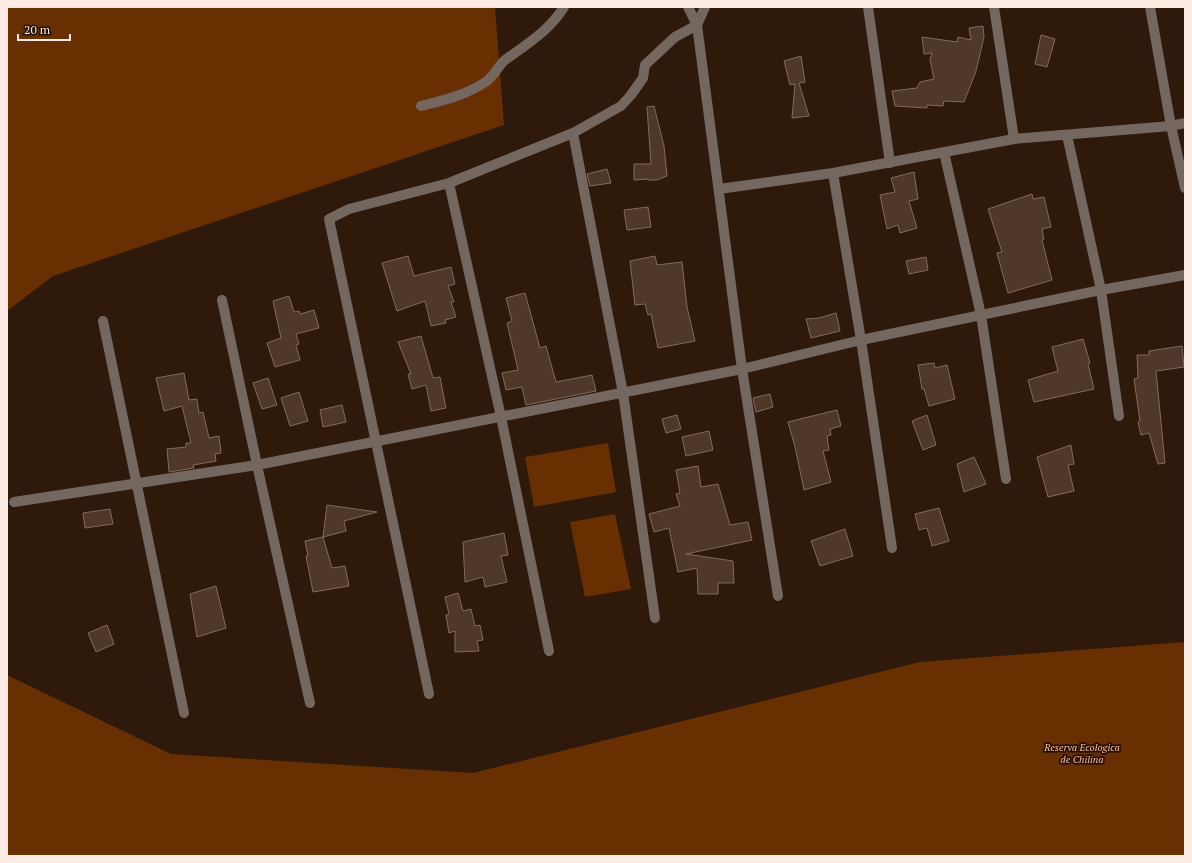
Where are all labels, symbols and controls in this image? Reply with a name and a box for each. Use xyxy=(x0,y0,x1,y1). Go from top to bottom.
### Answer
scale bar xyxy=(18,16,70,42)
text: 20 m xyxy=(24,22,51,37)
park label: Reserva Ecologica de Chilina xyxy=(1043,741,1120,766)

